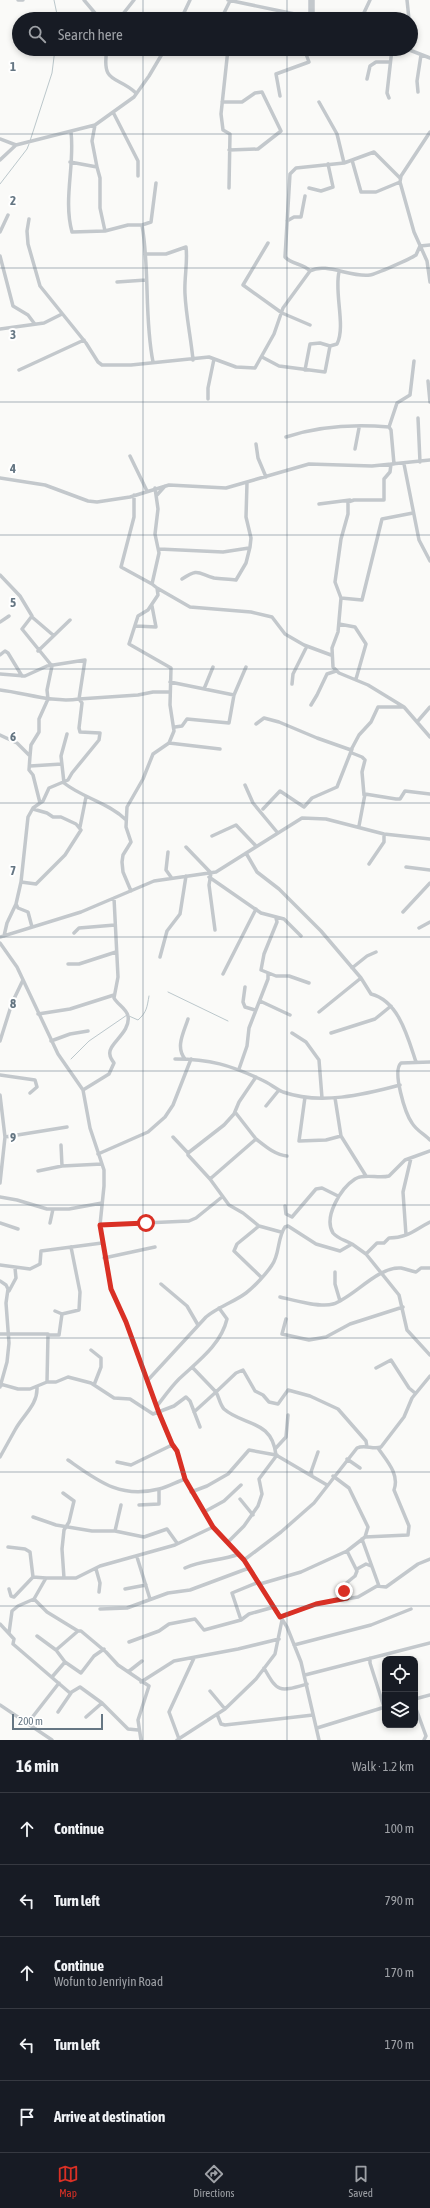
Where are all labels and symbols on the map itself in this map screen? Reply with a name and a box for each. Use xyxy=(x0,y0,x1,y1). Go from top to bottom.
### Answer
text: 1 xyxy=(10,59,16,74)
text: 2 xyxy=(10,193,16,208)
text: 3 xyxy=(10,327,16,342)
text: 4 xyxy=(9,461,16,476)
text: 5 xyxy=(10,595,16,610)
text: 6 xyxy=(10,729,16,744)
text: 7 xyxy=(10,863,16,878)
text: 8 xyxy=(10,996,16,1011)
text: 9 xyxy=(10,1130,16,1145)
route start xyxy=(137,1214,155,1232)
route end xyxy=(335,1582,353,1600)
scale bar xyxy=(12,1712,103,1731)

